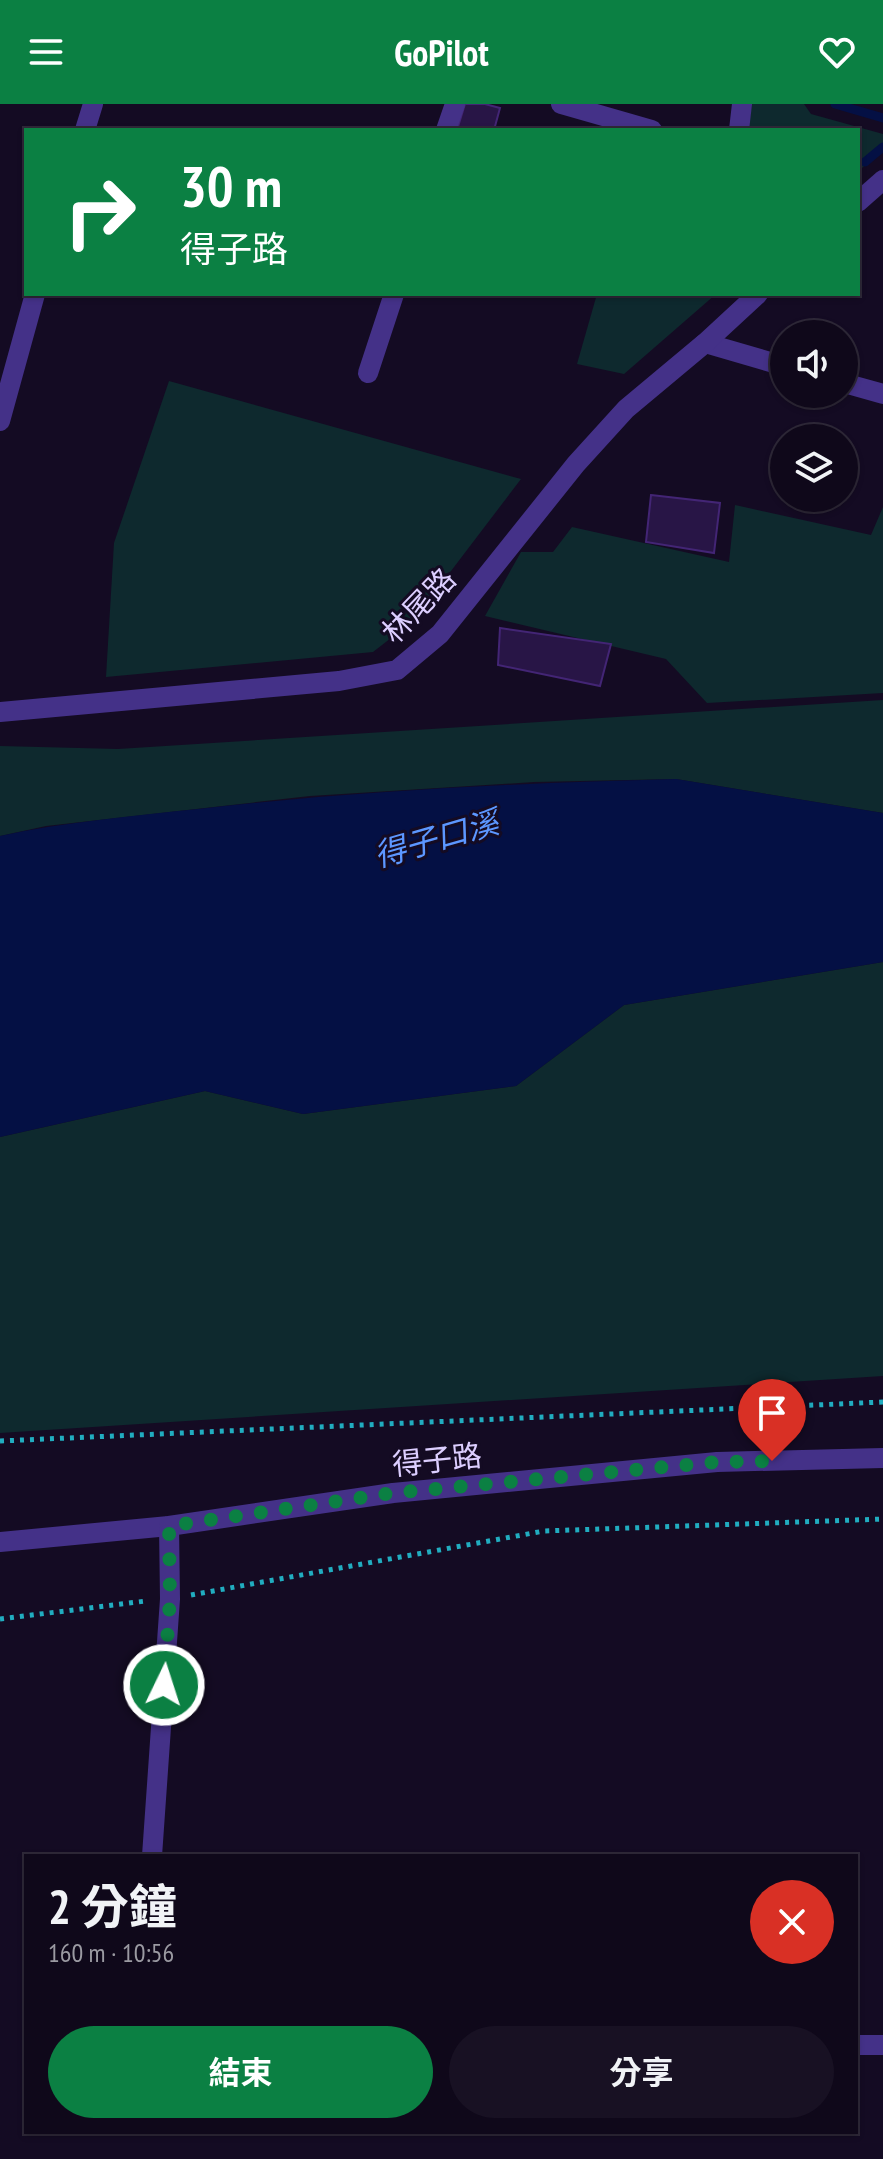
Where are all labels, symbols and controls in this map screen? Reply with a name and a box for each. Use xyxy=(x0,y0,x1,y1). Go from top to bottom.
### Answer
text: GoPilot xyxy=(394,29,489,76)
icon: menu xyxy=(24,30,68,74)
icon: heart xyxy=(815,30,859,74)
text: 30 m xyxy=(180,150,282,222)
icon: right xyxy=(48,160,152,264)
text: 得子路 xyxy=(180,225,288,272)
map controls xyxy=(770,320,858,512)
button: sound xyxy=(770,320,858,408)
button: layers xyxy=(770,424,858,512)
street label: 林尾路 xyxy=(373,559,463,651)
water label: 得子口溪 xyxy=(369,799,507,876)
pin xyxy=(738,1379,806,1461)
icon: arrive xyxy=(750,1391,794,1435)
street label: 得子路 xyxy=(390,1435,484,1483)
position arrow xyxy=(122,1643,206,1727)
text: 2 分鐘 xyxy=(48,1875,177,1937)
button: close xyxy=(750,1880,834,1964)
text: 160 m · 10:56 xyxy=(48,1936,174,1969)
button: 結束 xyxy=(48,2026,433,2118)
button: 分享 xyxy=(449,2026,834,2118)

